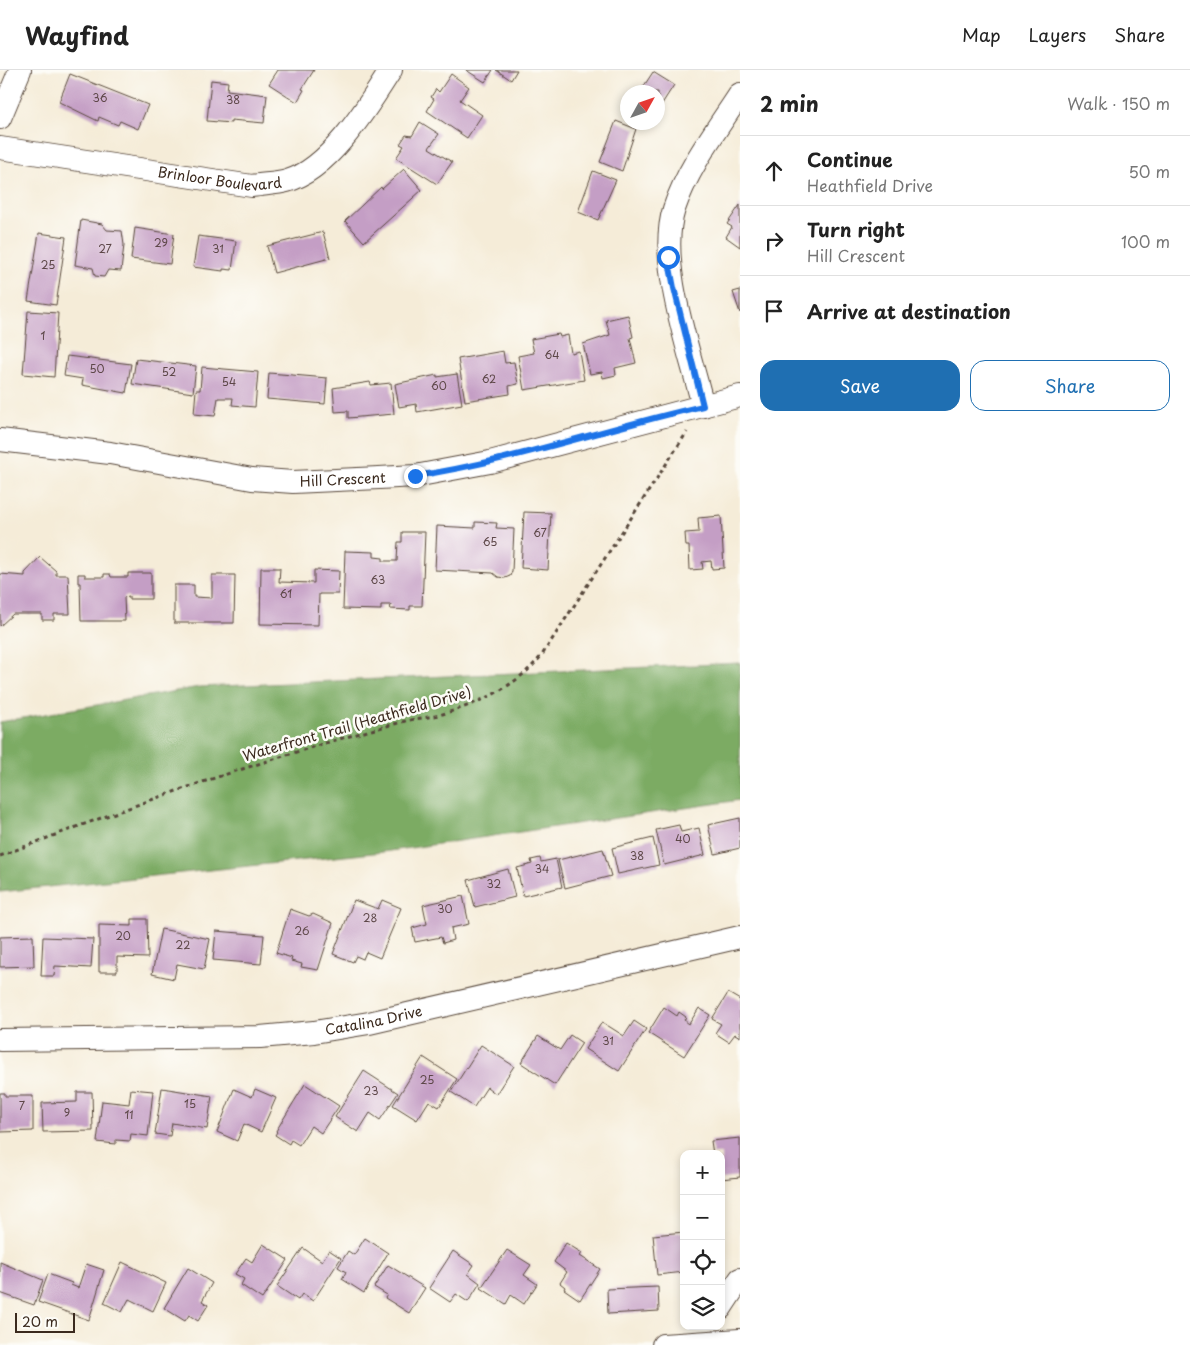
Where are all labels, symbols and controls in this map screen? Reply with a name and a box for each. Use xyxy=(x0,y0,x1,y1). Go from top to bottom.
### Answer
text: Wayfind xyxy=(25,17,129,53)
text: Map xyxy=(962,21,1001,48)
text: Layers xyxy=(1029,21,1086,48)
text: Share xyxy=(1114,21,1165,48)
north arrow xyxy=(620,85,665,130)
text: 2 min xyxy=(760,87,819,119)
house number: 36 xyxy=(93,89,108,106)
house number: 38 xyxy=(226,91,240,108)
text: Walk · 150 m xyxy=(1067,91,1170,115)
text: Continue xyxy=(807,145,893,173)
icon: ahead xyxy=(760,157,788,185)
text: 50 m xyxy=(1129,159,1170,183)
street label: Brinloor Boulevard xyxy=(156,161,283,196)
text: Heathfield Drive xyxy=(807,173,933,197)
text: Turn right xyxy=(807,215,905,243)
icon: right xyxy=(760,227,788,255)
text: 100 m xyxy=(1121,229,1170,253)
house number: 29 xyxy=(154,234,168,251)
house number: 27 xyxy=(98,240,112,257)
house number: 31 xyxy=(212,240,224,257)
text: Hill Crescent xyxy=(807,243,905,267)
route start xyxy=(657,246,680,269)
house number: 25 xyxy=(41,256,55,273)
icon: arrive xyxy=(760,297,788,325)
text: Arrive at destination xyxy=(807,297,1011,325)
house number: 1 xyxy=(41,327,46,344)
house number: 64 xyxy=(545,346,559,363)
house number: 50 xyxy=(89,360,105,377)
button: Save xyxy=(760,360,960,411)
button: Share xyxy=(970,360,1170,411)
house number: 52 xyxy=(162,363,176,380)
house number: 62 xyxy=(482,370,496,387)
house number: 54 xyxy=(222,373,236,390)
house number: 60 xyxy=(431,377,447,394)
route end xyxy=(404,465,427,488)
street label: Hill Crescent xyxy=(299,467,386,492)
house number: 67 xyxy=(533,524,547,541)
house number: 65 xyxy=(483,533,497,550)
house number: 63 xyxy=(371,571,385,588)
house number: 61 xyxy=(280,585,292,602)
street label: Waterfront Trail (Heathfield Drive) xyxy=(240,681,474,766)
house number: 40 xyxy=(675,830,691,847)
house number: 38 xyxy=(630,847,644,864)
house number: 34 xyxy=(535,860,549,877)
house number: 32 xyxy=(487,875,502,892)
house number: 30 xyxy=(437,900,453,917)
house number: 28 xyxy=(363,909,377,926)
house number: 26 xyxy=(294,922,310,939)
house number: 20 xyxy=(115,927,131,944)
house number: 22 xyxy=(176,936,190,953)
street label: Catalina Drive xyxy=(324,1000,424,1040)
house number: 31 xyxy=(602,1032,614,1049)
house number: 25 xyxy=(420,1071,434,1088)
house number: 23 xyxy=(364,1082,378,1099)
house number: 15 xyxy=(184,1095,196,1112)
house number: 7 xyxy=(19,1097,25,1114)
house number: 9 xyxy=(64,1104,70,1121)
house number: 11 xyxy=(124,1106,134,1123)
map controls xyxy=(680,1150,725,1330)
button: + xyxy=(680,1150,725,1195)
button: − xyxy=(680,1195,725,1240)
button: locate xyxy=(680,1240,725,1285)
button: layers xyxy=(680,1285,725,1330)
scale bar xyxy=(15,1310,75,1333)
text: 20 m xyxy=(22,1311,58,1332)

